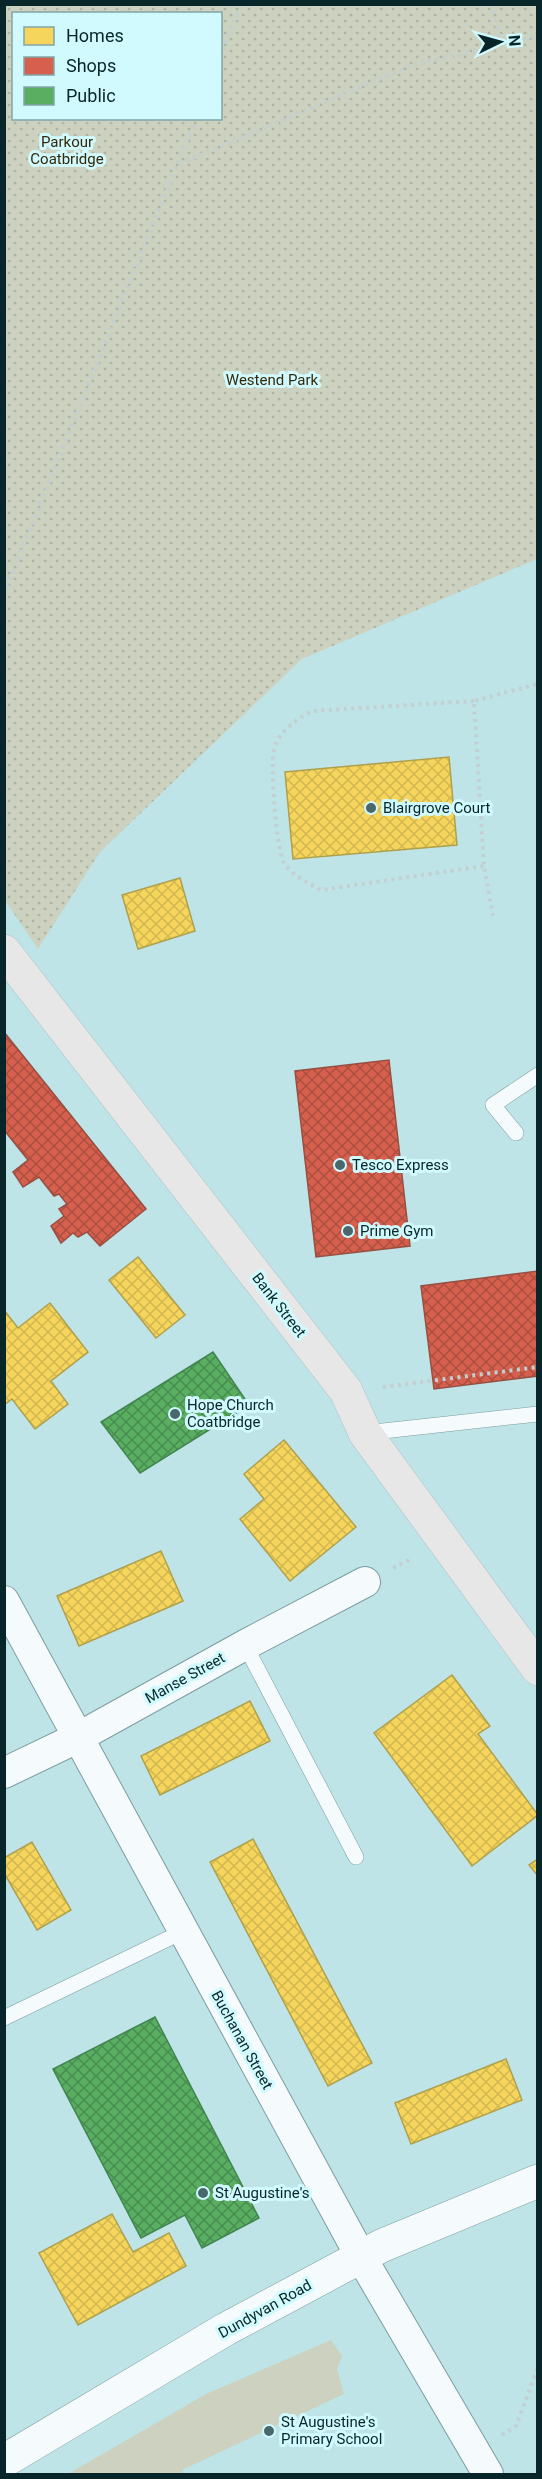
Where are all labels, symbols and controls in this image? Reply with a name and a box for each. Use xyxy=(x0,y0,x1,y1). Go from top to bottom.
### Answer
legend xyxy=(12,12,222,120)
north arrow xyxy=(470,12,530,72)
text: Homes xyxy=(66,25,124,46)
text: N xyxy=(504,34,524,47)
text: Shops xyxy=(66,55,116,76)
text: Public xyxy=(66,85,116,106)
park label: Parkour Coatbridge xyxy=(30,133,104,168)
park label: Westend Park xyxy=(226,371,319,389)
place label: Blairgrove Court xyxy=(383,799,490,817)
marker: Blairgrove Court xyxy=(364,801,378,815)
place label: Tesco Express xyxy=(352,1156,449,1174)
marker: Tesco Express xyxy=(333,1158,347,1172)
place label: Prime Gym xyxy=(360,1222,434,1240)
marker: Prime Gym xyxy=(341,1224,355,1238)
street label: Bank Street xyxy=(248,1269,310,1341)
place label: Hope Church Coatbridge xyxy=(187,1396,274,1431)
marker: Hope Church Coatbridge xyxy=(168,1407,182,1421)
street label: Manse Street xyxy=(142,1649,228,1707)
street label: Buchanan Street xyxy=(207,1988,277,2093)
place label: St Augustine's xyxy=(215,2184,309,2202)
marker: St Augustine's xyxy=(196,2186,210,2200)
street label: Dundyvan Road xyxy=(215,2276,315,2342)
place label: St Augustine's Primary School xyxy=(281,2413,382,2448)
marker: St Augustine's Primary School xyxy=(262,2424,276,2438)

